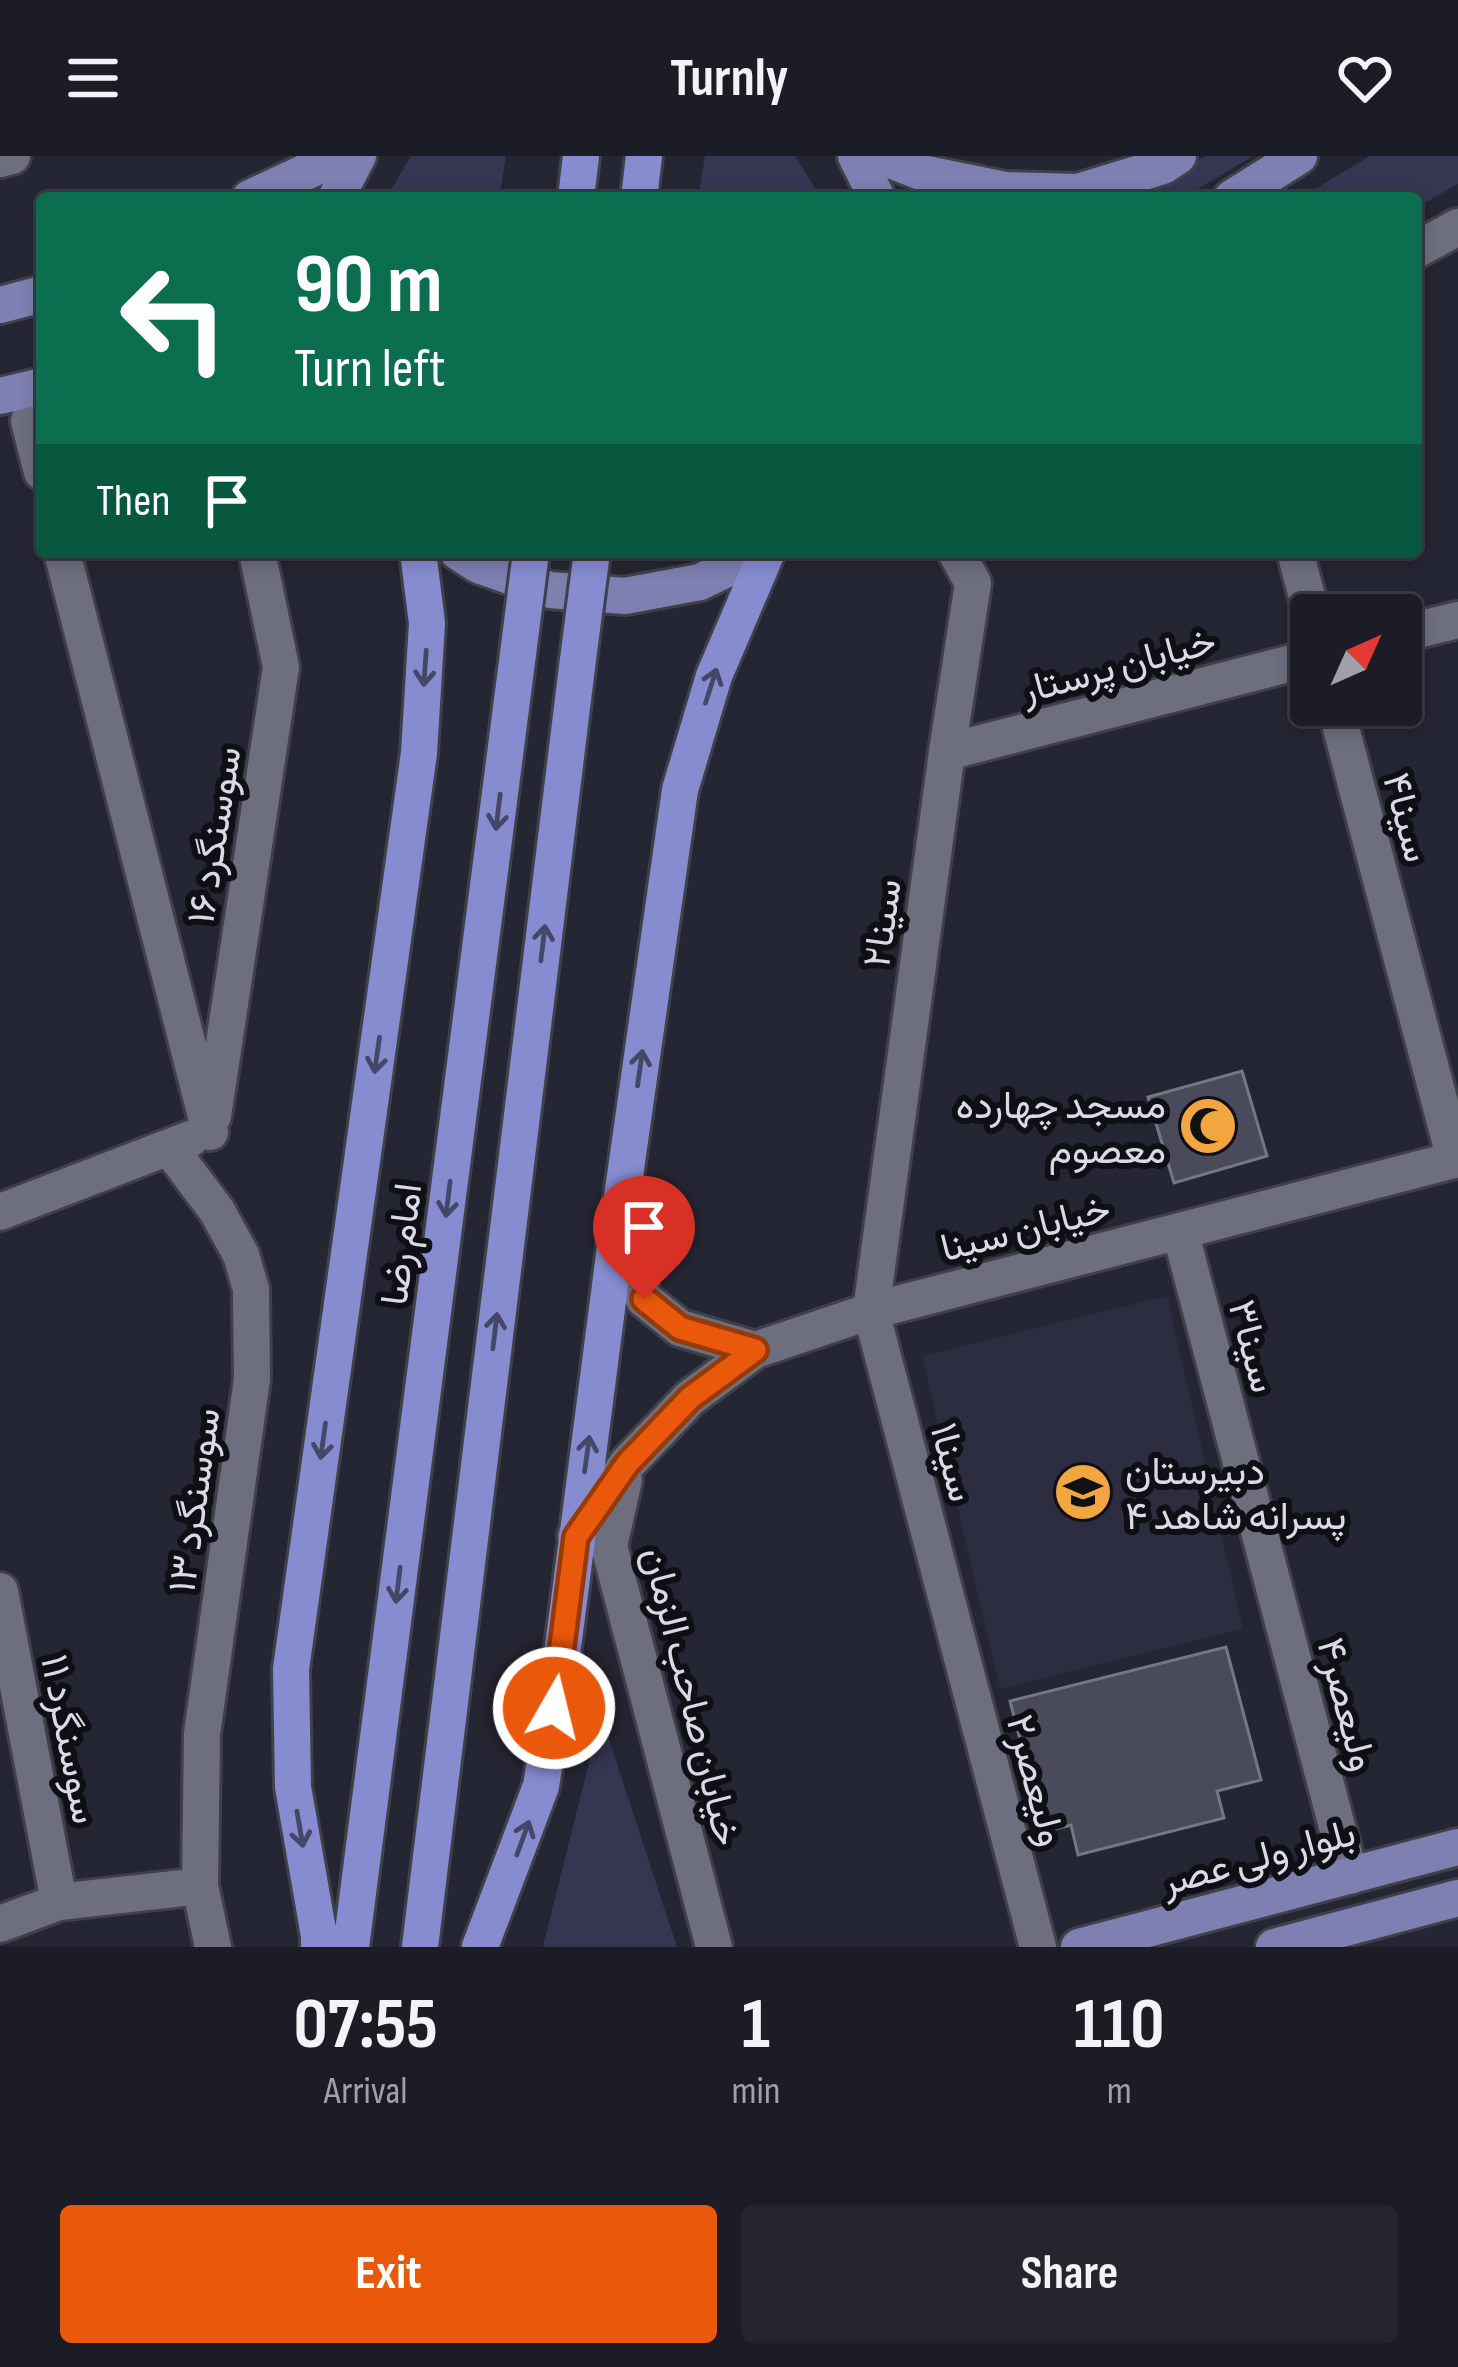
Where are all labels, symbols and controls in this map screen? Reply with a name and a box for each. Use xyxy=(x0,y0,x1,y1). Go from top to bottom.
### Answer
icon: menu xyxy=(60,45,126,111)
icon: heart xyxy=(1332,45,1398,111)
text: Turnly xyxy=(670,46,788,111)
text: 90 m xyxy=(294,235,443,336)
icon: left xyxy=(96,240,252,396)
text: Turn left xyxy=(294,337,446,402)
icon: arrive xyxy=(194,468,260,534)
text: Then xyxy=(96,474,170,529)
north arrow xyxy=(1290,594,1422,726)
map controls xyxy=(1290,594,1422,726)
street label: خیابان پرستار xyxy=(1015,618,1221,716)
one-way arrow xyxy=(413,648,436,687)
one-way arrow xyxy=(702,667,724,705)
street label: سوسنگرد ۱۶ xyxy=(178,743,253,927)
street label: سینا۴ xyxy=(1371,768,1440,867)
one-way arrow xyxy=(486,792,509,831)
street label: سینا۲ xyxy=(854,876,913,971)
one-way arrow xyxy=(532,925,554,964)
one-way arrow xyxy=(365,1035,388,1074)
one-way arrow xyxy=(629,1049,652,1088)
place label: مسجد چهارده معصوم xyxy=(956,1083,1166,1175)
mosque icon: مسجد چهارده معصوم xyxy=(1177,1095,1239,1157)
pin xyxy=(593,1176,695,1299)
one-way arrow xyxy=(436,1179,459,1218)
street label: امام رضا xyxy=(372,1181,433,1308)
street label: خیابان سینا xyxy=(936,1186,1115,1273)
icon: arrive xyxy=(611,1194,677,1260)
street label: سینا۳ xyxy=(1217,1295,1286,1398)
one-way arrow xyxy=(485,1312,507,1351)
street label: سوسنگرد ۱۳ xyxy=(159,1405,232,1596)
street label: سینا۱ xyxy=(919,1418,985,1507)
one-way arrow xyxy=(311,1421,334,1460)
one-way arrow xyxy=(576,1436,599,1475)
place label: دبیرستان پسرانه شاهد ۴ xyxy=(1125,1449,1346,1542)
school or university icon: دبیرستان پسرانه شاهد ۴ xyxy=(1052,1461,1114,1523)
street label: خیابان صاحب الزمان xyxy=(631,1543,750,1851)
one-way arrow xyxy=(386,1565,408,1604)
street label: ولیعصر۴ xyxy=(1305,1633,1386,1776)
position arrow xyxy=(491,1645,617,1771)
street label: سوسنگرد ۱۱ xyxy=(29,1651,108,1828)
street label: ولیعصر۲ xyxy=(995,1710,1075,1851)
one-way arrow xyxy=(290,1808,313,1847)
street label: بلوار ولی عصر xyxy=(1156,1810,1361,1907)
one-way arrow xyxy=(514,1820,535,1857)
text: 07:55 xyxy=(293,1982,438,2069)
text: 1 xyxy=(742,1982,770,2069)
text: 110 xyxy=(1074,1982,1165,2069)
text: Arrival xyxy=(324,2068,408,2115)
text: min xyxy=(731,2068,780,2115)
text: m xyxy=(1107,2068,1132,2115)
button: Exit xyxy=(60,2205,717,2343)
button: Share xyxy=(741,2205,1398,2343)

